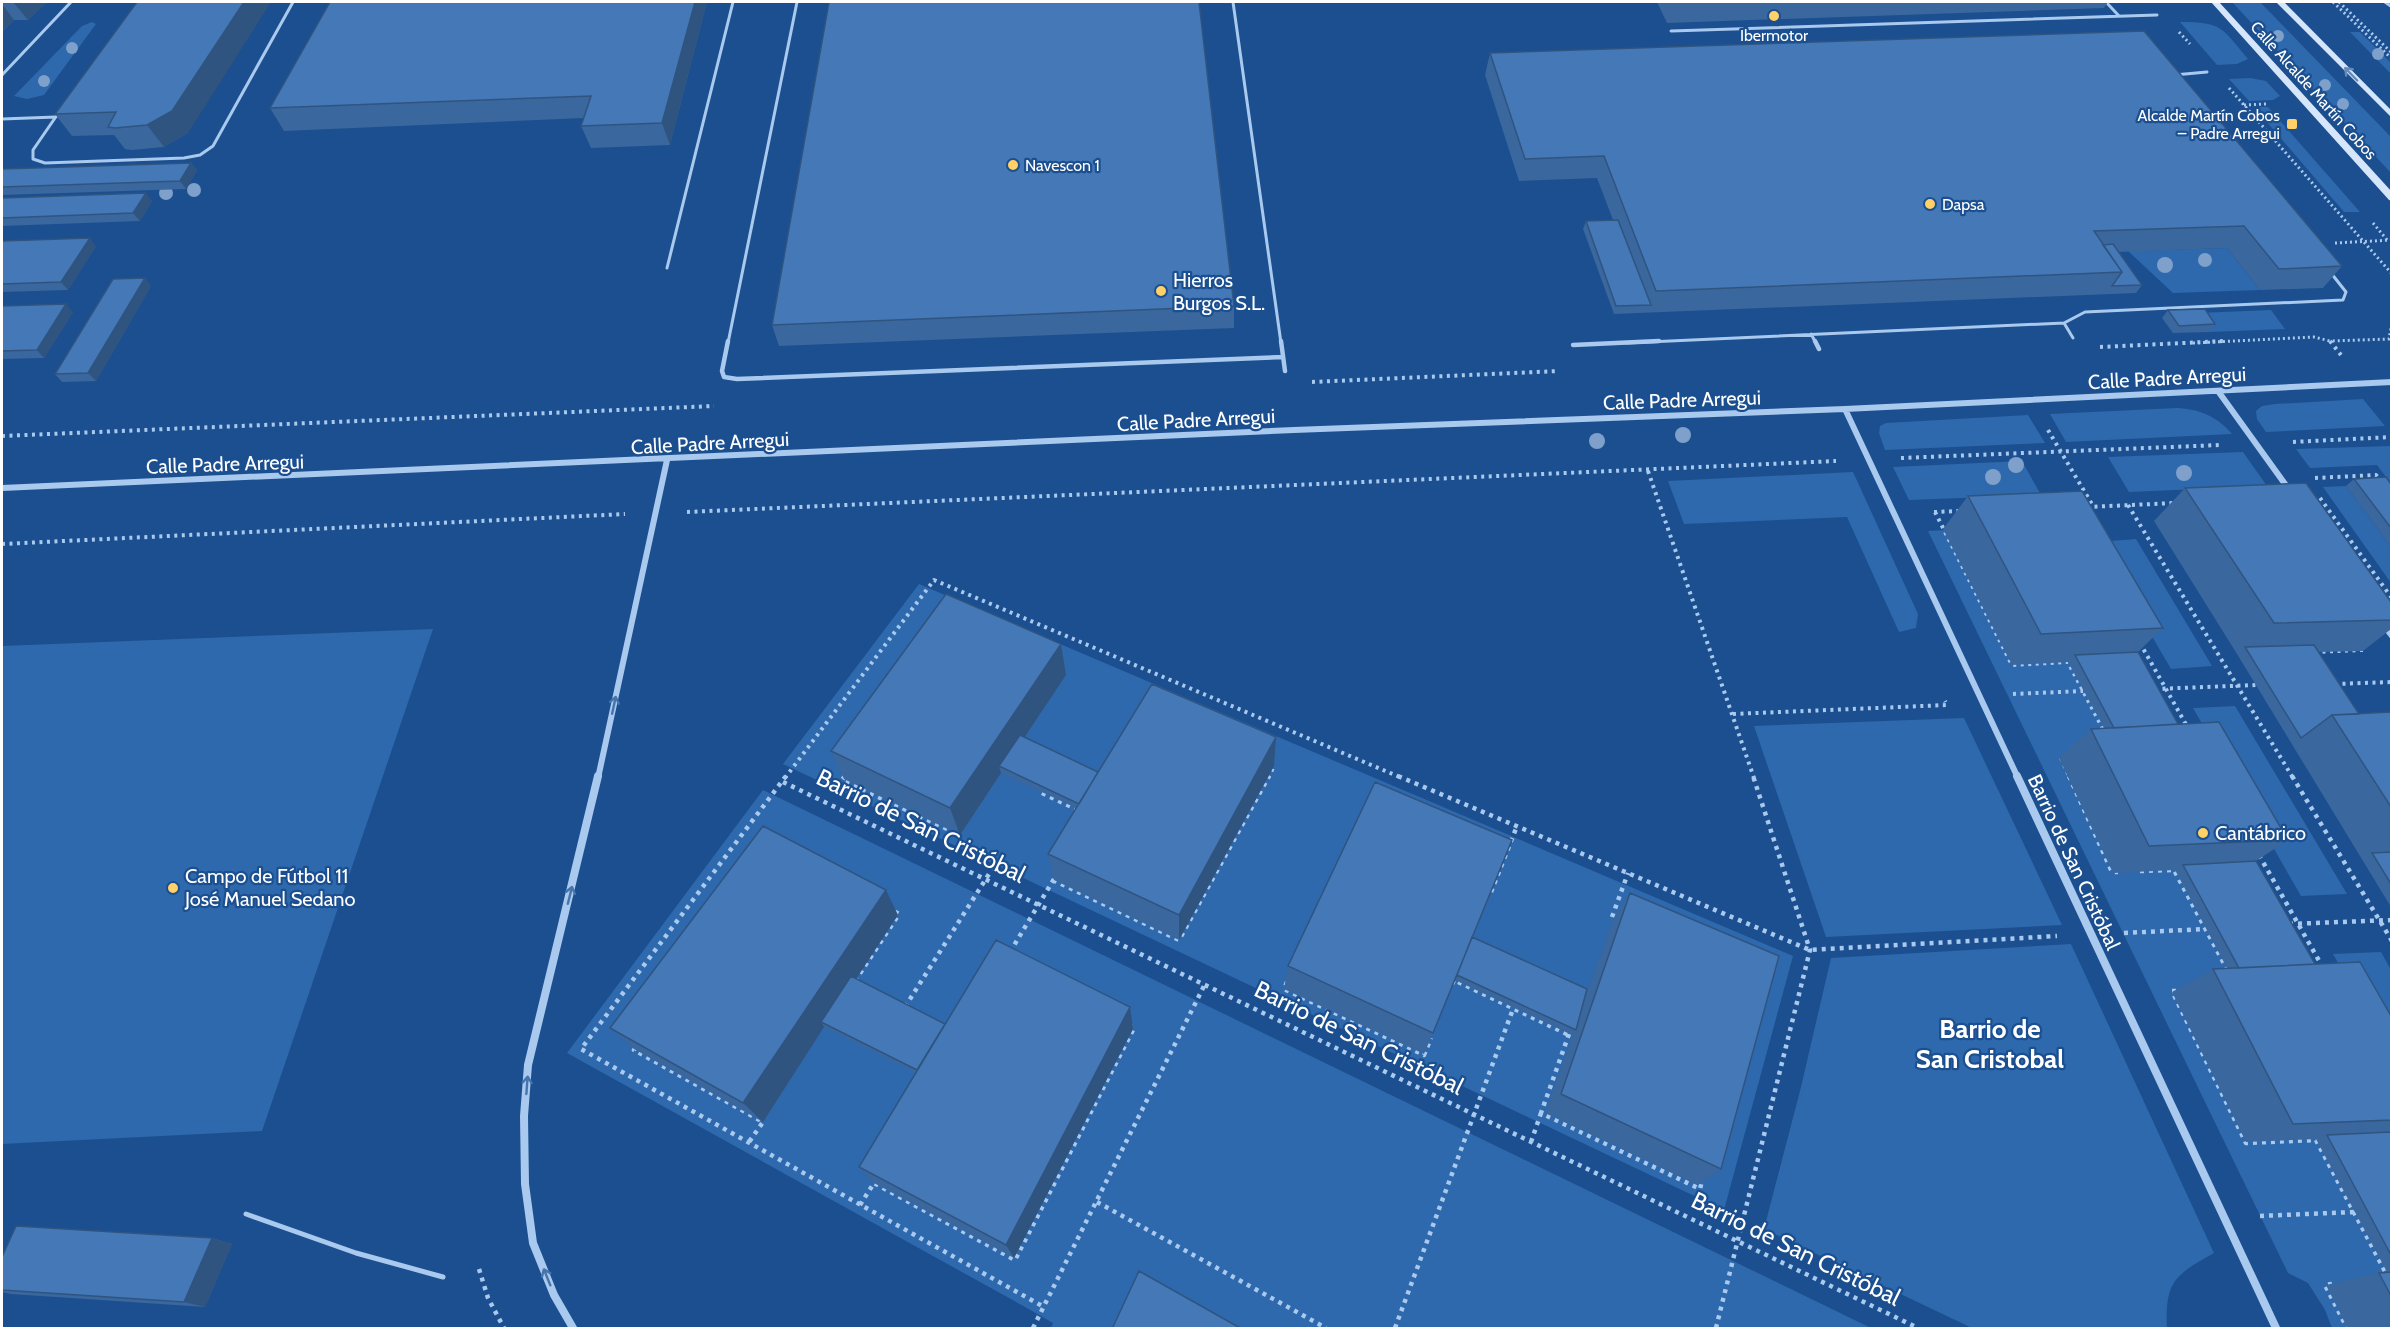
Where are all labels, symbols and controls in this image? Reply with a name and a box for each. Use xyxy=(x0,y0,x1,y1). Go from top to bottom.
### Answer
marker: Ibermotor xyxy=(1767,9,1781,23)
street label: Calle Alcalde Martín Cobos xyxy=(2247,17,2381,164)
place label: Ibermotor xyxy=(1740,26,1809,45)
one-way arrow xyxy=(2343,66,2358,81)
place label: Alcalde Martín Cobos – Padre Arregui xyxy=(2138,106,2280,143)
marker: Alcalde Martín Cobos – Padre Arregui xyxy=(2285,117,2299,131)
place label: Navescon 1 xyxy=(1025,156,1100,175)
marker: Navescon 1 xyxy=(1006,158,1020,172)
place label: Dapsa xyxy=(1942,195,1985,214)
marker: Dapsa xyxy=(1923,197,1937,211)
place label: Hierros Burgos S.L. xyxy=(1173,268,1265,315)
marker: Hierros Burgos S.L. xyxy=(1154,284,1168,298)
street label: Calle Padre Arregui xyxy=(2087,362,2247,394)
street label: Calle Padre Arregui xyxy=(1602,385,1762,415)
street label: Calle Padre Arregui xyxy=(1116,404,1276,436)
street label: Calle Padre Arregui xyxy=(630,427,790,459)
street label: Calle Padre Arregui xyxy=(145,449,305,479)
one-way arrow xyxy=(609,696,620,715)
street label: Barrio de San Cristóbal xyxy=(812,762,1031,889)
street label: Barrio de San Cristóbal xyxy=(2023,770,2125,954)
place label: Cantábrico xyxy=(2215,821,2306,845)
marker: Cantábrico xyxy=(2196,826,2210,840)
place label: Campo de Fútbol 11 José Manuel Sedano xyxy=(184,864,355,911)
marker: Campo de Fútbol 11 José Manuel Sedano xyxy=(166,881,180,895)
one-way arrow xyxy=(564,886,576,905)
street label: Barrio de San Cristóbal xyxy=(1250,974,1469,1101)
district label: Barrio de San Cristobal xyxy=(1916,1013,2064,1075)
one-way arrow xyxy=(521,1075,532,1095)
street label: Barrio de San Cristóbal xyxy=(1687,1185,1906,1312)
one-way arrow xyxy=(541,1268,552,1286)

